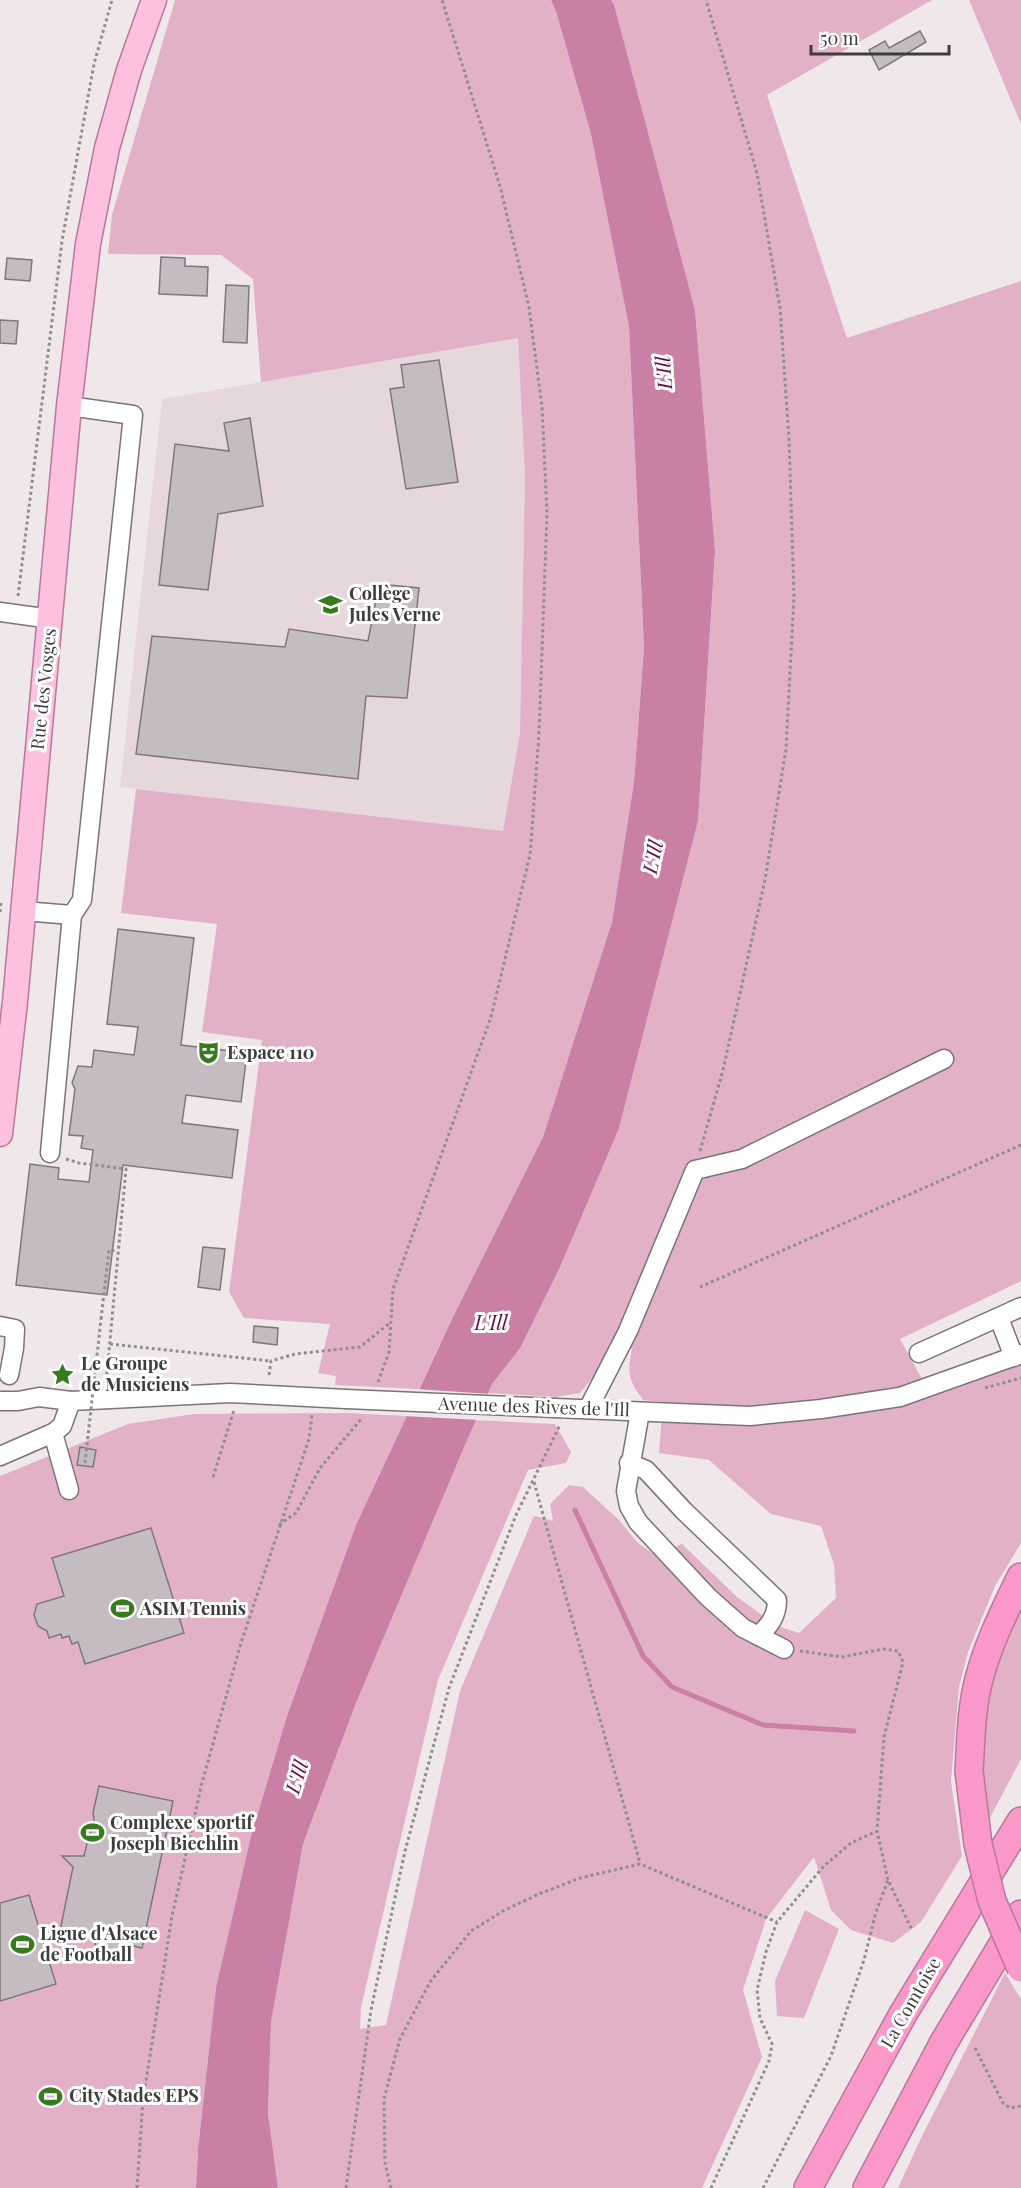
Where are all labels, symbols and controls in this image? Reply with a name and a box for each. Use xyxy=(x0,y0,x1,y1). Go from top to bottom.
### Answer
scale bar xyxy=(811,18,949,56)
text: 50 m xyxy=(820,26,859,50)
water label: L'Ill xyxy=(648,354,677,392)
place label: Collège Jules Verne xyxy=(348,581,441,626)
school or university icon: Collège Jules Verne xyxy=(318,591,344,617)
street label: Rue des Vosges xyxy=(25,627,61,751)
water label: L'Ill xyxy=(635,836,668,877)
theatre icon: Espace 110 xyxy=(196,1040,222,1066)
place label: Espace 110 xyxy=(227,1040,314,1064)
water label: L'Ill xyxy=(473,1308,509,1335)
place label: Le Groupe de Musiciens xyxy=(81,1351,189,1396)
place icon: Le Groupe de Musiciens xyxy=(50,1361,76,1387)
street label: Avenue des Rives de l'Ill xyxy=(437,1391,630,1421)
sports icon: ASIM Tennis xyxy=(109,1596,135,1622)
place label: ASIM Tennis xyxy=(139,1596,246,1620)
water label: L'Ill xyxy=(278,1755,314,1797)
place label: Complexe sportif Joseph Biechlin xyxy=(109,1810,254,1855)
sports icon: Complexe sportif Joseph Biechlin xyxy=(79,1820,105,1846)
place label: Ligue d'Alsace de Football xyxy=(40,1921,157,1966)
sports icon: Ligue d'Alsace de Football xyxy=(9,1931,35,1957)
street label: La Comtoise xyxy=(875,1953,946,2052)
sports icon: City Stades EPS xyxy=(38,2083,64,2109)
place label: City Stades EPS xyxy=(69,2083,199,2107)

